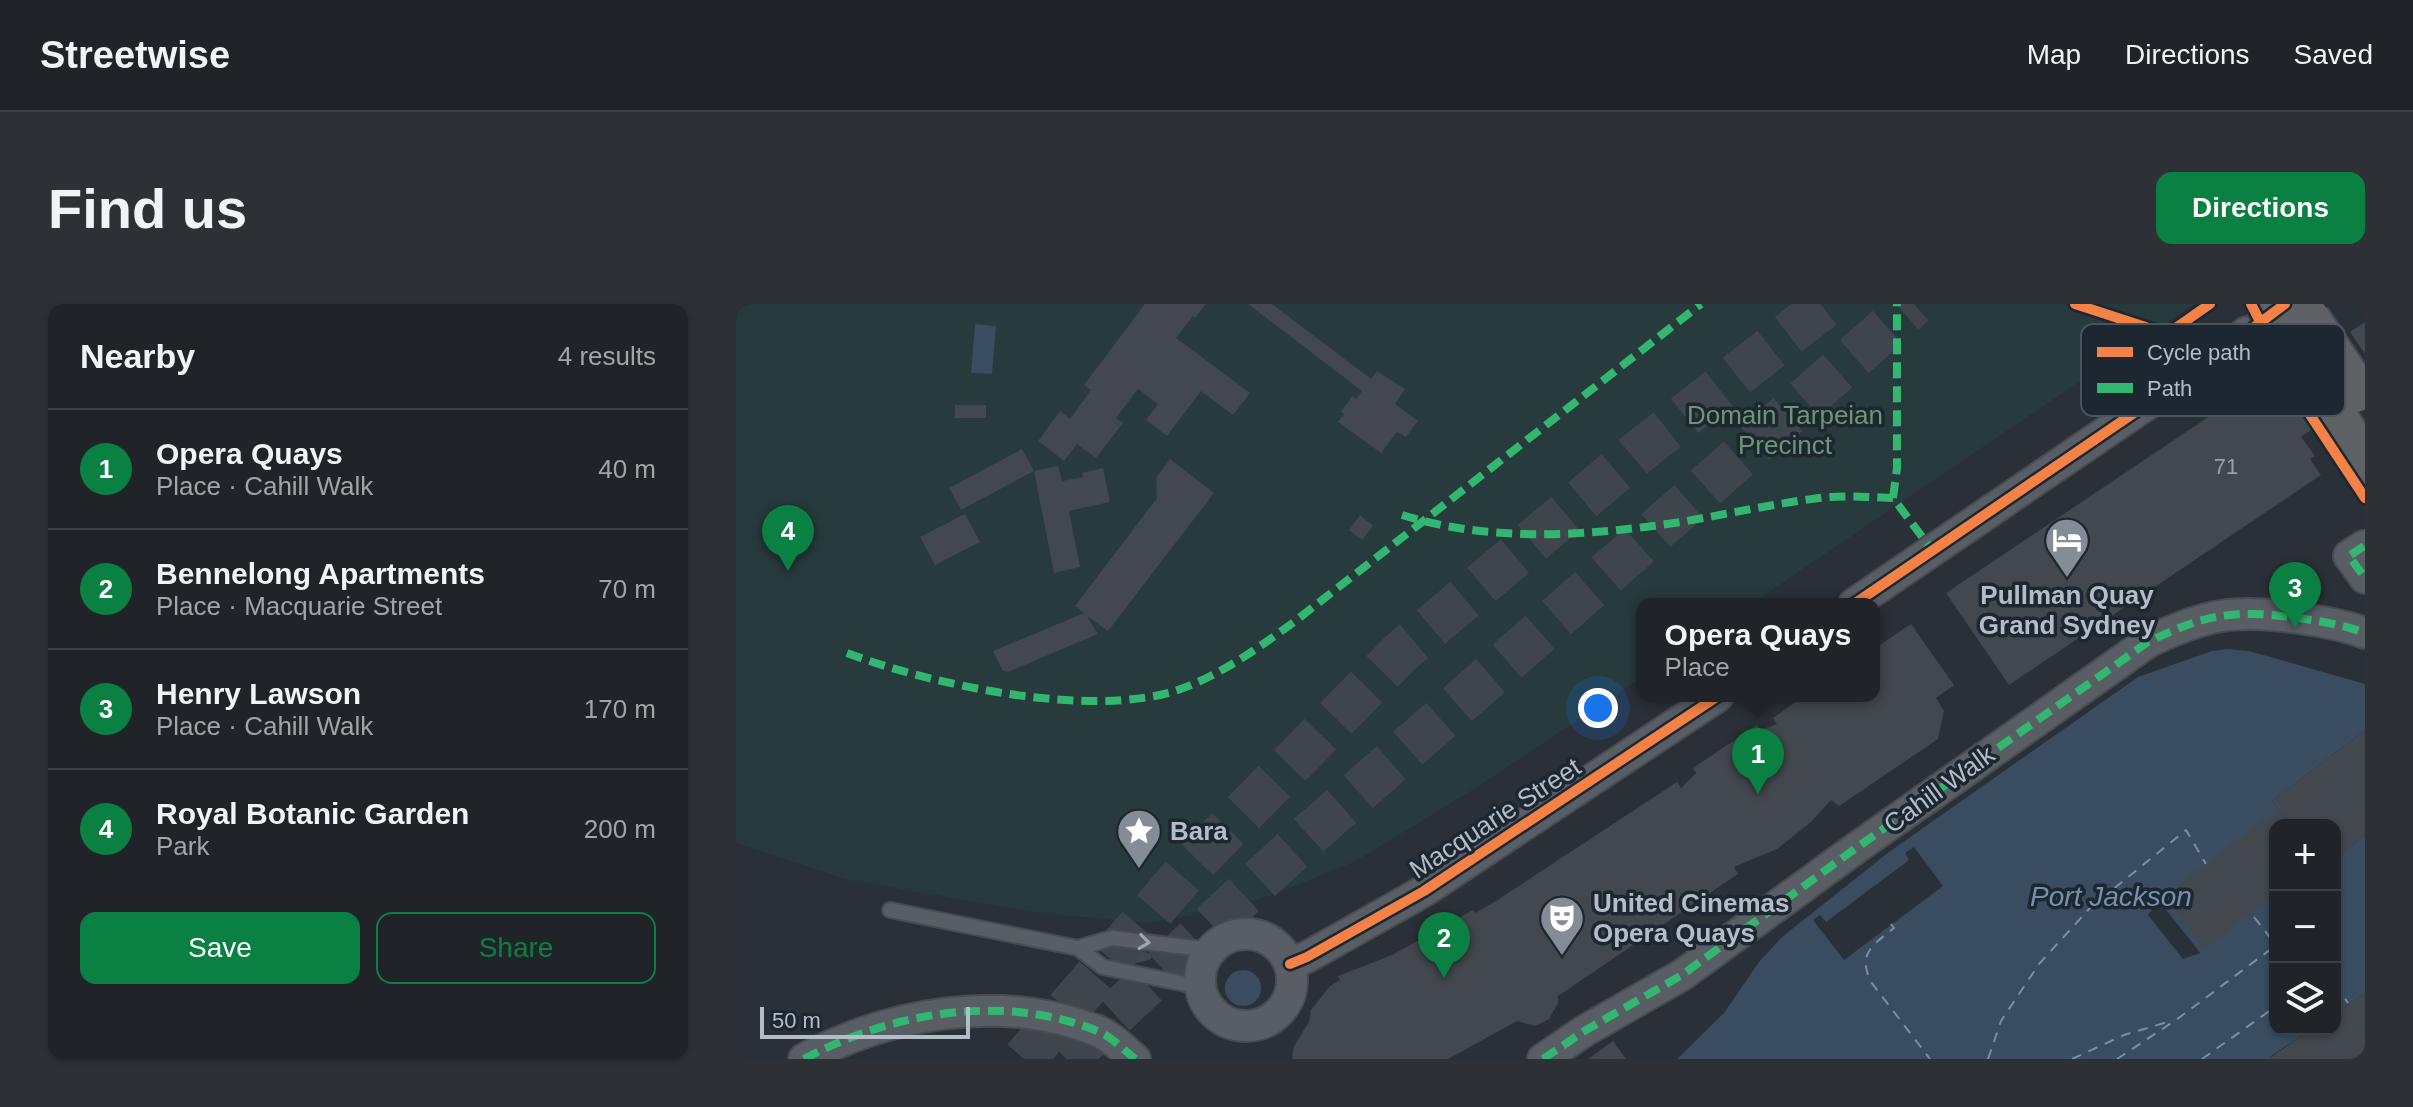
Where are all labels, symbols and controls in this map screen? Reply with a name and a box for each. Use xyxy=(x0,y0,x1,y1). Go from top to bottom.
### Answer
text: Streetwise xyxy=(40,34,230,76)
text: Map xyxy=(2027,39,2081,70)
text: Directions xyxy=(2125,39,2250,70)
text: Saved xyxy=(2294,39,2373,70)
button: Directions xyxy=(2156,172,2365,244)
text: Find us xyxy=(48,177,247,240)
legend xyxy=(2081,324,2345,416)
text: Nearby xyxy=(80,337,195,375)
text: Cycle path xyxy=(2147,340,2251,365)
text: 4 results xyxy=(558,341,656,371)
text: Path xyxy=(2147,376,2192,401)
park label: Domain Tarpeian Precinct xyxy=(1687,400,1883,460)
text: Opera Quays xyxy=(156,437,343,470)
text: 1 xyxy=(99,454,113,484)
text: 40 m xyxy=(598,454,656,484)
house number: 71 xyxy=(2214,454,2238,479)
text: Place · Cahill Walk xyxy=(156,471,373,501)
pin: 4 xyxy=(762,505,814,571)
hotel icon: Pullman Quay Grand Sydney xyxy=(2043,516,2091,579)
text: Bennelong Apartments xyxy=(156,557,485,590)
pin: 3 xyxy=(2269,562,2321,628)
text: 2 xyxy=(99,574,113,604)
text: 70 m xyxy=(598,574,656,604)
place label: Pullman Quay Grand Sydney xyxy=(1979,580,2156,640)
text: Place · Macquarie Street xyxy=(156,591,442,621)
popup xyxy=(1636,598,1880,702)
text: Opera Quays xyxy=(1665,618,1851,651)
text: Place xyxy=(1665,652,1730,682)
text: Henry Lawson xyxy=(156,677,361,710)
your location xyxy=(1578,688,1618,728)
text: 3 xyxy=(99,694,113,724)
text: 170 m xyxy=(584,694,656,724)
text: Place · Cahill Walk xyxy=(156,711,373,741)
pin: 1 xyxy=(1732,728,1784,794)
street label: Cahill Walk xyxy=(1878,738,2001,839)
street label: Macquarie Street xyxy=(1404,751,1587,884)
text: Royal Botanic Garden xyxy=(156,797,469,830)
place icon: Bara xyxy=(1115,807,1163,870)
text: 4 xyxy=(99,814,113,844)
text: 200 m xyxy=(584,814,656,844)
place label: Bara xyxy=(1170,816,1228,846)
map controls xyxy=(2269,819,2341,1035)
button: + xyxy=(2269,819,2341,891)
text: Park xyxy=(156,831,209,861)
water label: Port Jackson xyxy=(2030,881,2192,912)
place label: United Cinemas Opera Quays xyxy=(1593,888,1790,948)
button: − xyxy=(2269,891,2341,963)
theatre icon: United Cinemas Opera Quays xyxy=(1538,894,1586,957)
button: Save xyxy=(80,912,360,984)
button: Share xyxy=(376,912,656,984)
pin: 2 xyxy=(1418,912,1470,978)
one-way arrow xyxy=(1138,934,1151,951)
button: layers xyxy=(2269,963,2341,1035)
scale bar xyxy=(760,1003,970,1039)
text: 50 m xyxy=(772,1008,821,1033)

